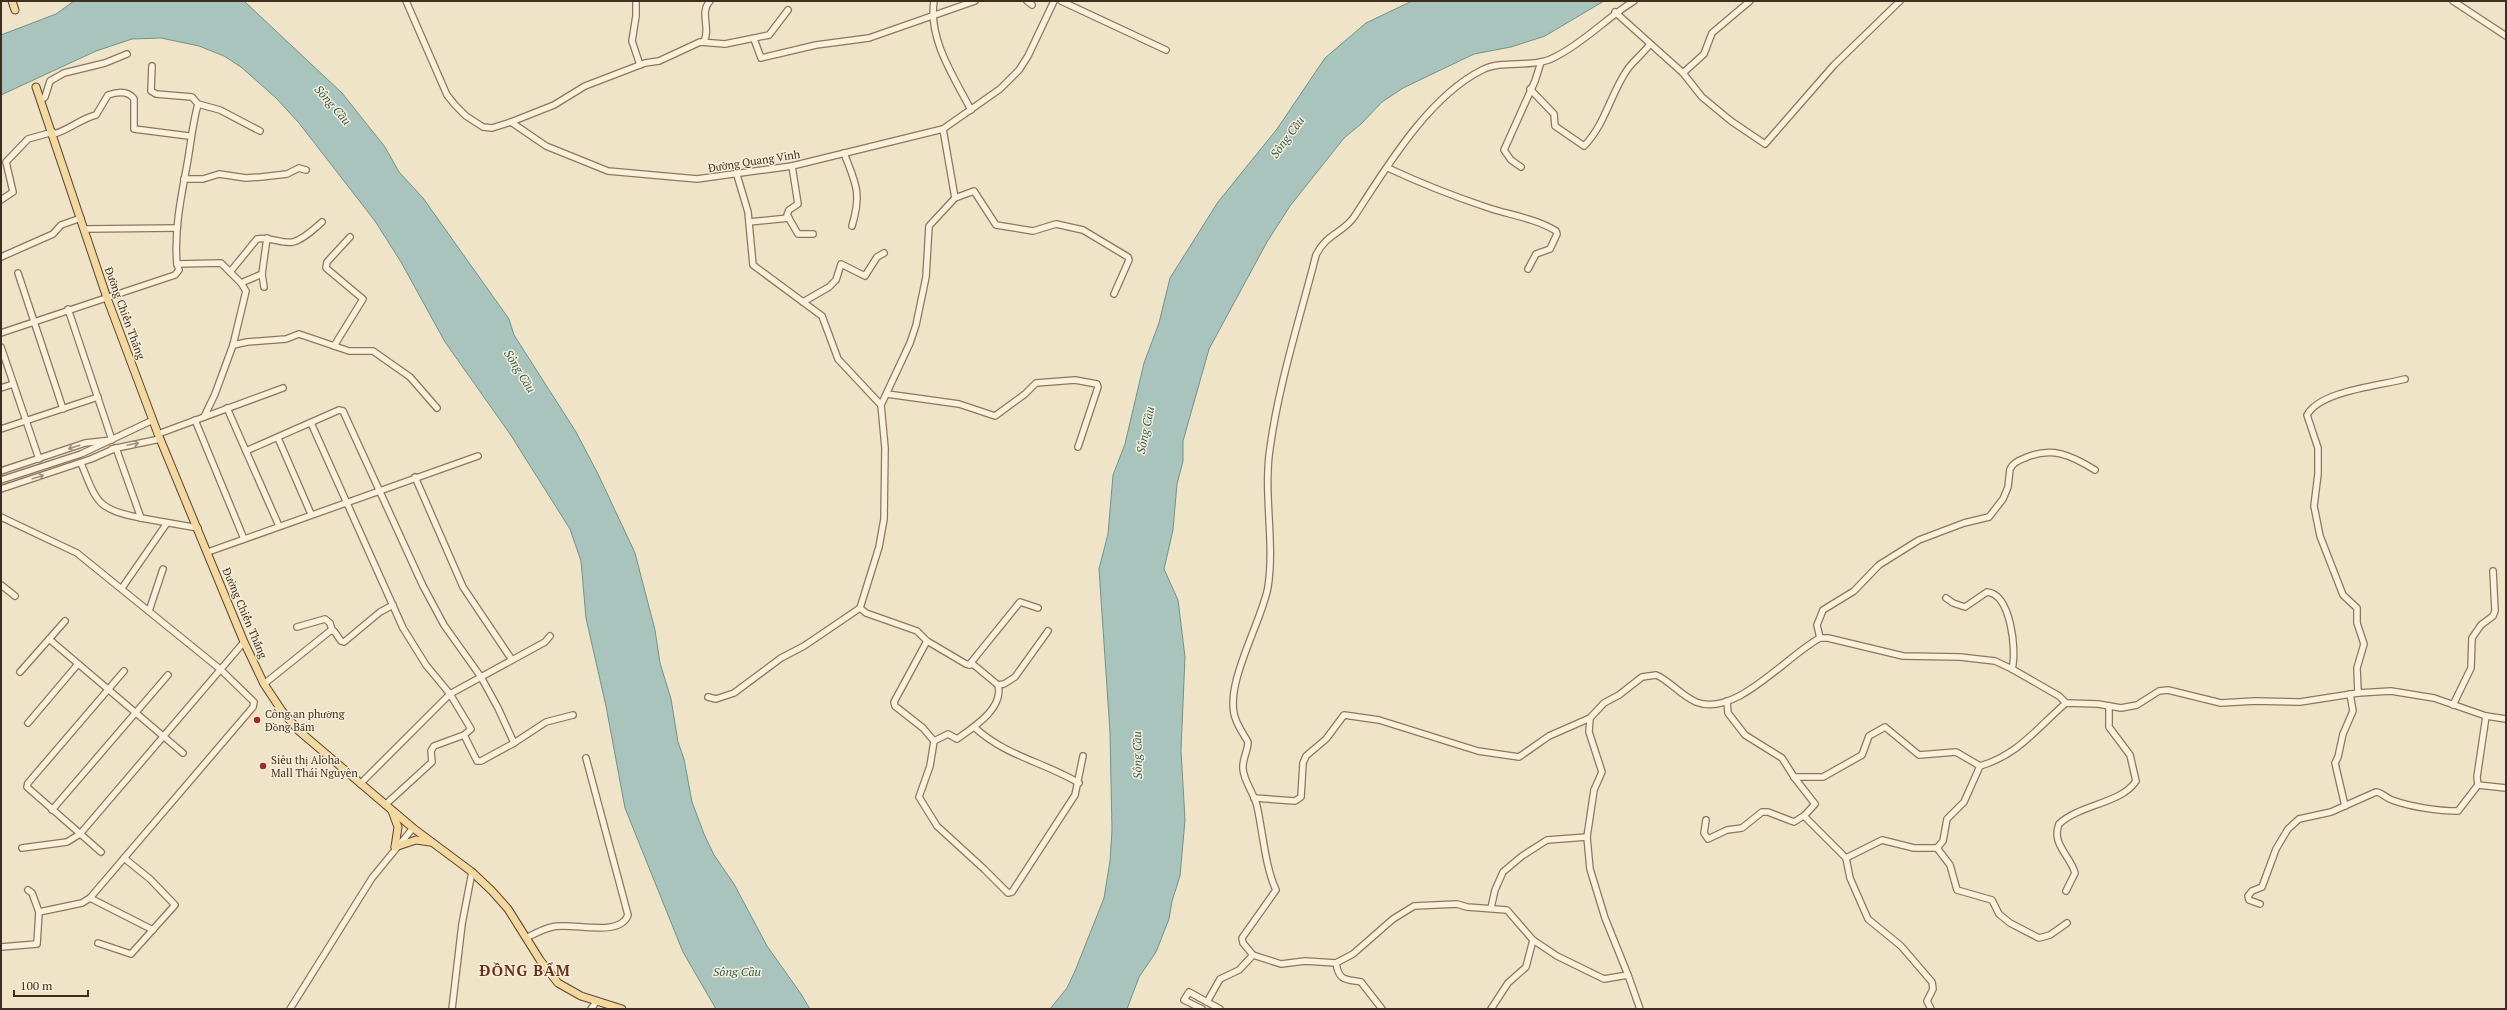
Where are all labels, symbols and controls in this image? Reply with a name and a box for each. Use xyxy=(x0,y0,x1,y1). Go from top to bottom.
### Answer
water label: Sông Cầu xyxy=(312,82,354,128)
water label: Sông Cầu xyxy=(1267,113,1307,161)
street label: Đường Quang Vinh xyxy=(707,147,802,175)
street label: Đường Chiến Thắng xyxy=(102,265,148,361)
water label: Sông Cầu xyxy=(501,347,539,395)
water label: Sông Cầu xyxy=(1133,405,1157,455)
one-way arrow xyxy=(126,440,139,448)
one-way arrow xyxy=(68,444,81,451)
one-way arrow xyxy=(31,473,44,480)
street label: Đường Chiến Thắng xyxy=(220,565,271,661)
place label: Công an phường Đồng Bẩm xyxy=(265,707,345,734)
marker: Công an phường Đồng Bẩm xyxy=(252,715,262,725)
water label: Sông Cầu xyxy=(1129,731,1145,779)
place label: Siêu thị Aloha Mall Thái Nguyên xyxy=(271,753,358,780)
marker: Siêu thị Aloha Mall Thái Nguyên xyxy=(258,761,268,771)
district label: ĐỒNG BẨM xyxy=(479,960,571,980)
water label: Sông Cầu xyxy=(713,964,761,979)
scale bar xyxy=(14,972,88,998)
text: 100 m xyxy=(20,978,53,993)

